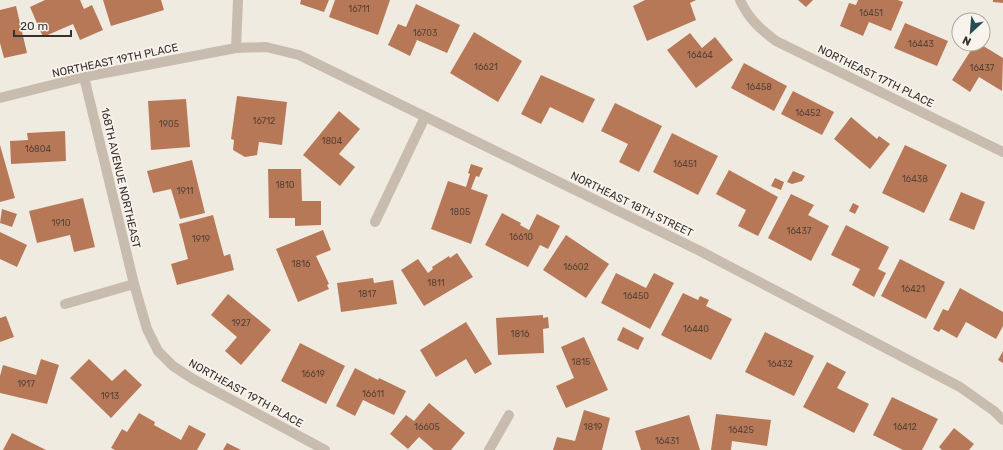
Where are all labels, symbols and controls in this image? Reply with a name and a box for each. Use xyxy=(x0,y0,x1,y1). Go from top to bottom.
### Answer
house number: 16711 xyxy=(348,4,370,14)
house number: 16451 xyxy=(859,8,883,18)
scale bar xyxy=(14,12,71,38)
north arrow xyxy=(951,12,991,52)
text: 20 m xyxy=(20,19,48,33)
house number: 16703 xyxy=(413,28,437,38)
text: N xyxy=(960,33,973,48)
house number: 16443 xyxy=(908,39,934,49)
street label: NORTHEAST 19TH PLACE xyxy=(51,41,180,80)
street label: NORTHEAST 17TH PLACE xyxy=(816,43,936,110)
house number: 16464 xyxy=(687,50,713,60)
house number: 16621 xyxy=(474,62,498,72)
house number: 16437 xyxy=(970,63,995,73)
house number: 16458 xyxy=(746,82,772,92)
street label: 168TH AVENUE NORTHEAST xyxy=(98,107,143,250)
house number: 16452 xyxy=(795,108,821,118)
house number: 16712 xyxy=(253,116,275,126)
house number: 1905 xyxy=(159,119,179,129)
house number: 1804 xyxy=(322,136,343,146)
house number: 16804 xyxy=(25,144,52,154)
house number: 16451 xyxy=(673,159,697,169)
street label: NORTHEAST 18TH STREET xyxy=(568,169,696,240)
house number: 16438 xyxy=(902,174,928,184)
house number: 1810 xyxy=(275,180,295,190)
house number: 1911 xyxy=(177,186,194,196)
house number: 1805 xyxy=(450,207,470,217)
house number: 1910 xyxy=(52,218,71,228)
house number: 16437 xyxy=(787,226,812,236)
house number: 16610 xyxy=(509,232,533,242)
house number: 1919 xyxy=(192,234,210,244)
house number: 1816 xyxy=(292,259,311,269)
house number: 16602 xyxy=(563,262,589,272)
house number: 1811 xyxy=(427,278,445,288)
house number: 16421 xyxy=(901,284,925,294)
house number: 1817 xyxy=(358,289,376,299)
house number: 16450 xyxy=(623,291,649,301)
house number: 1927 xyxy=(231,318,251,328)
house number: 16440 xyxy=(683,324,709,334)
house number: 1816 xyxy=(511,329,530,339)
street label: NORTHEAST 19TH PLACE xyxy=(186,357,305,430)
house number: 1815 xyxy=(572,357,590,367)
house number: 16432 xyxy=(767,359,793,369)
house number: 16619 xyxy=(301,369,325,379)
house number: 1917 xyxy=(17,379,35,389)
house number: 16611 xyxy=(362,389,384,399)
house number: 1913 xyxy=(101,391,119,401)
house number: 16605 xyxy=(414,422,440,432)
house number: 1819 xyxy=(584,422,602,432)
house number: 16412 xyxy=(893,422,917,432)
house number: 16425 xyxy=(728,425,754,435)
house number: 16431 xyxy=(655,436,679,446)

